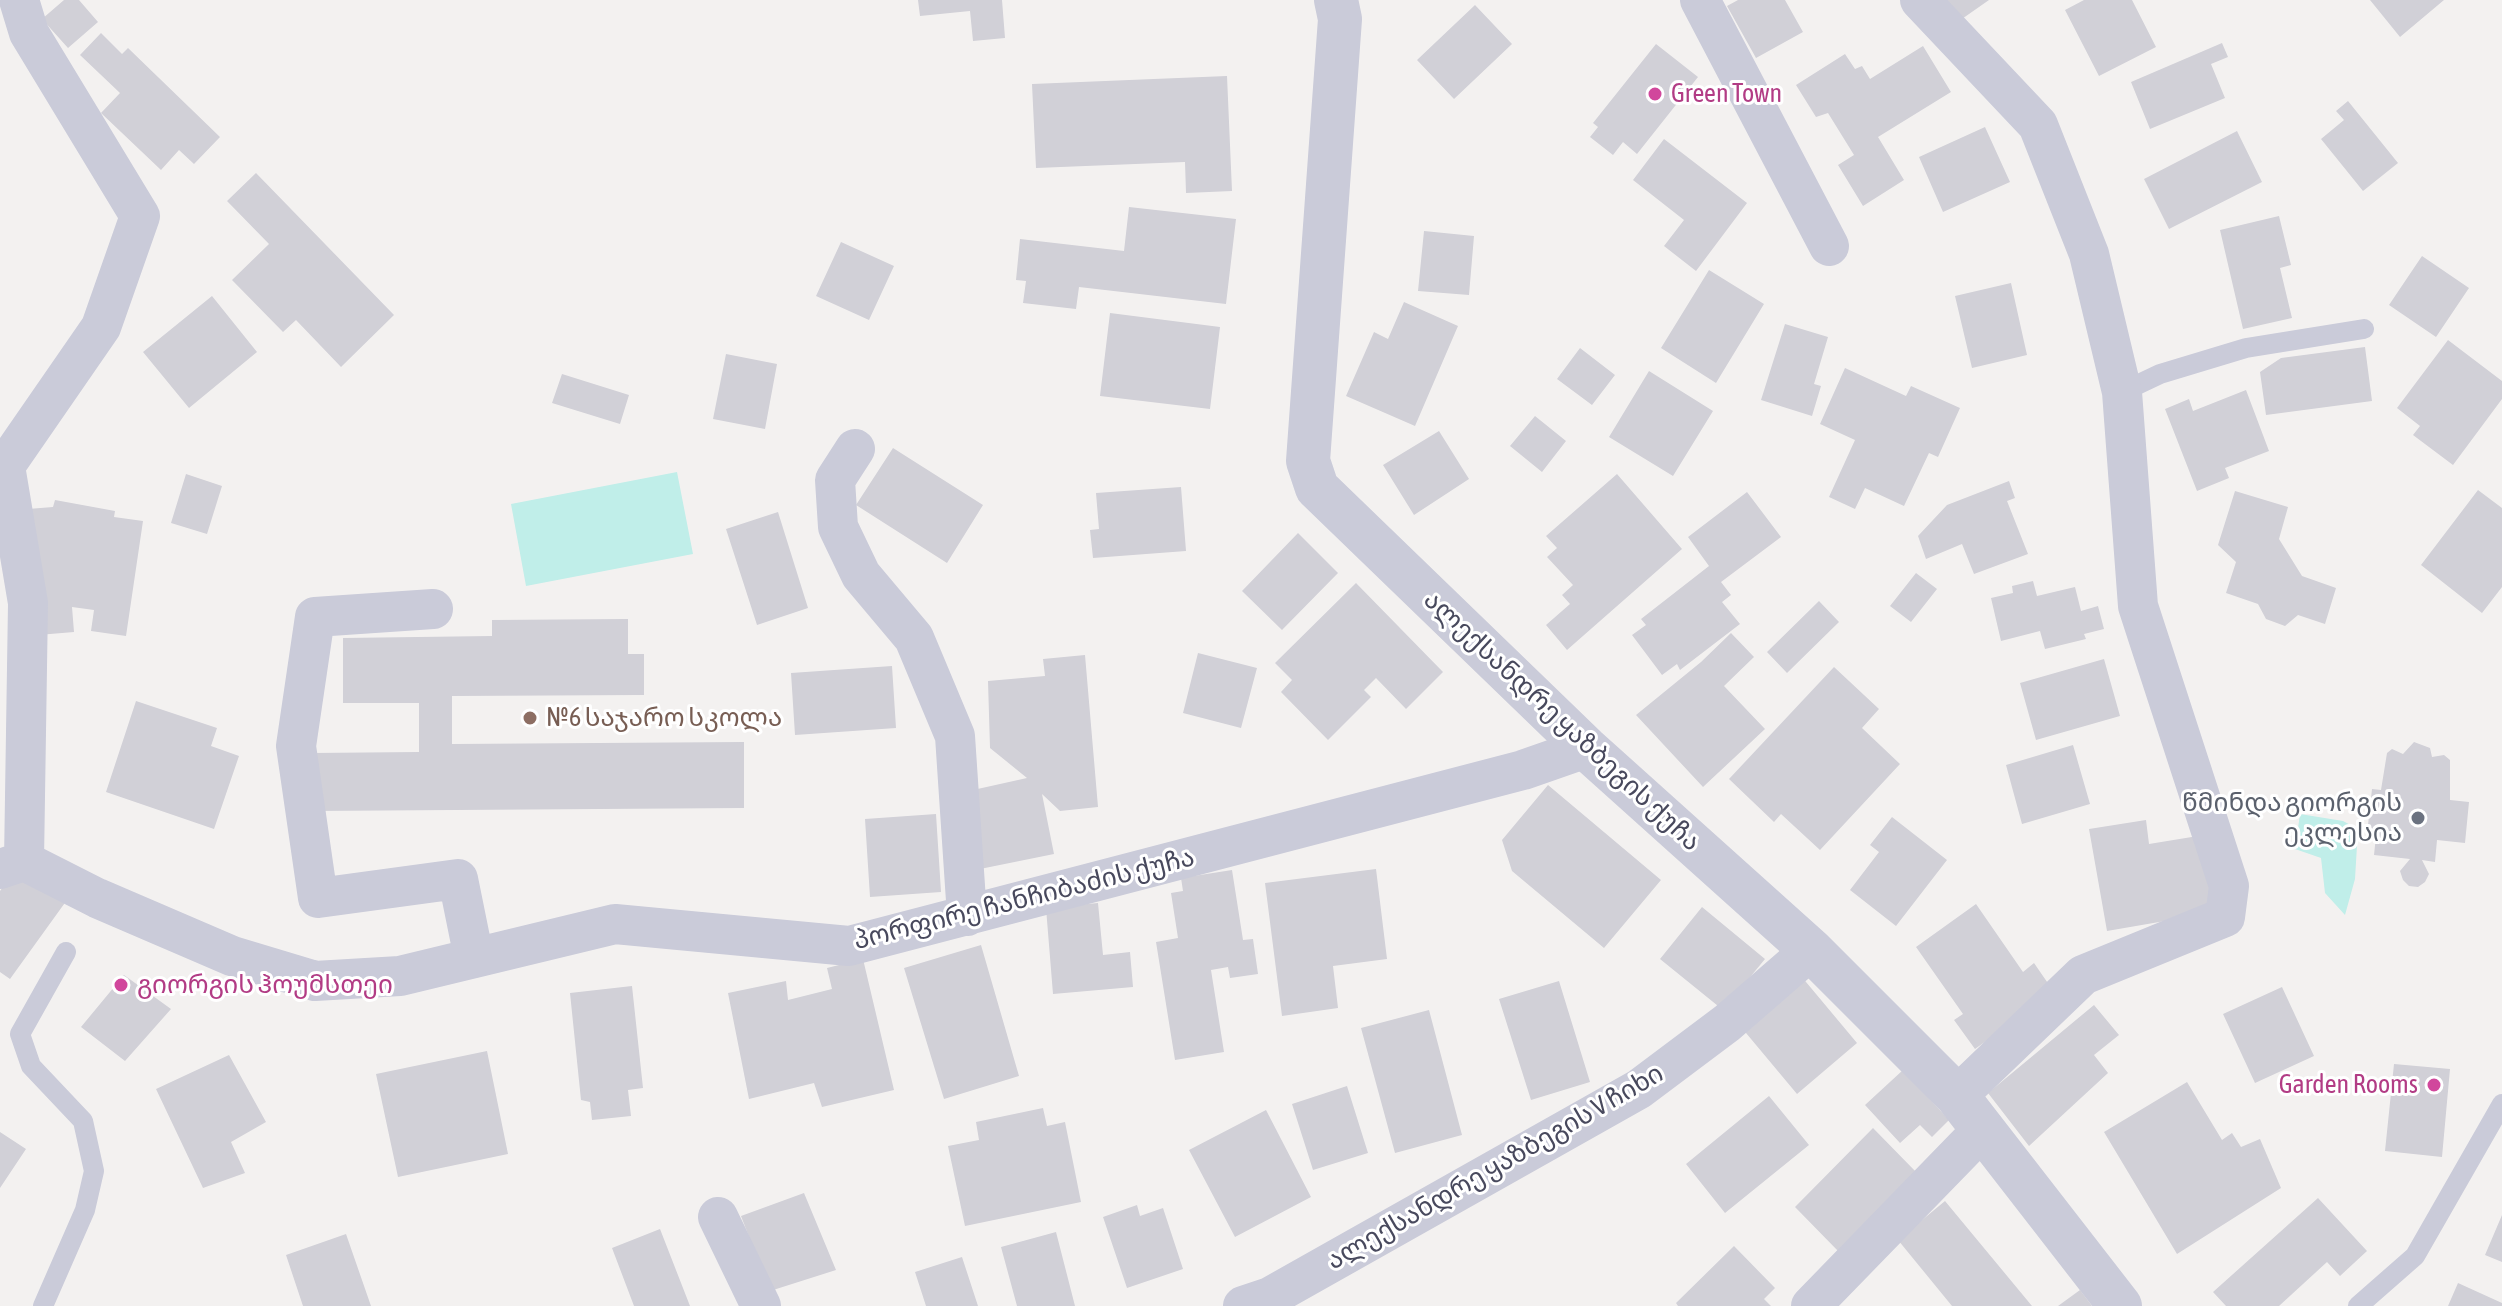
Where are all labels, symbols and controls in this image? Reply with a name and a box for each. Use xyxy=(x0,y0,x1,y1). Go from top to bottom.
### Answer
place label: Green Town xyxy=(1671,78,1782,110)
marker: Green Town xyxy=(1646,85,1664,103)
street label: ალექსანდრე ყაზბეგის ქუჩა xyxy=(1417,584,1707,858)
place label: №6 საჯარო სკოლა xyxy=(546,702,782,734)
marker: №6 საჯარო სკოლა xyxy=(521,709,539,727)
place label: წმინდა გიორგის ეკლესია xyxy=(2182,787,2402,848)
marker: წმინდა გიორგის ეკლესია xyxy=(2409,809,2427,827)
street label: პორფირე ჩანჩიბაძის ქუჩა xyxy=(850,842,1198,956)
place label: გიორგის ჰოუმსთეი xyxy=(137,969,393,1001)
marker: გიორგის ჰოუმსთეი xyxy=(112,976,130,994)
street label: ალექსანდრე ყაზბეგის V ჩიხი xyxy=(1321,1058,1669,1276)
place label: Garden Rooms xyxy=(2279,1069,2418,1101)
marker: Garden Rooms xyxy=(2425,1076,2443,1094)

